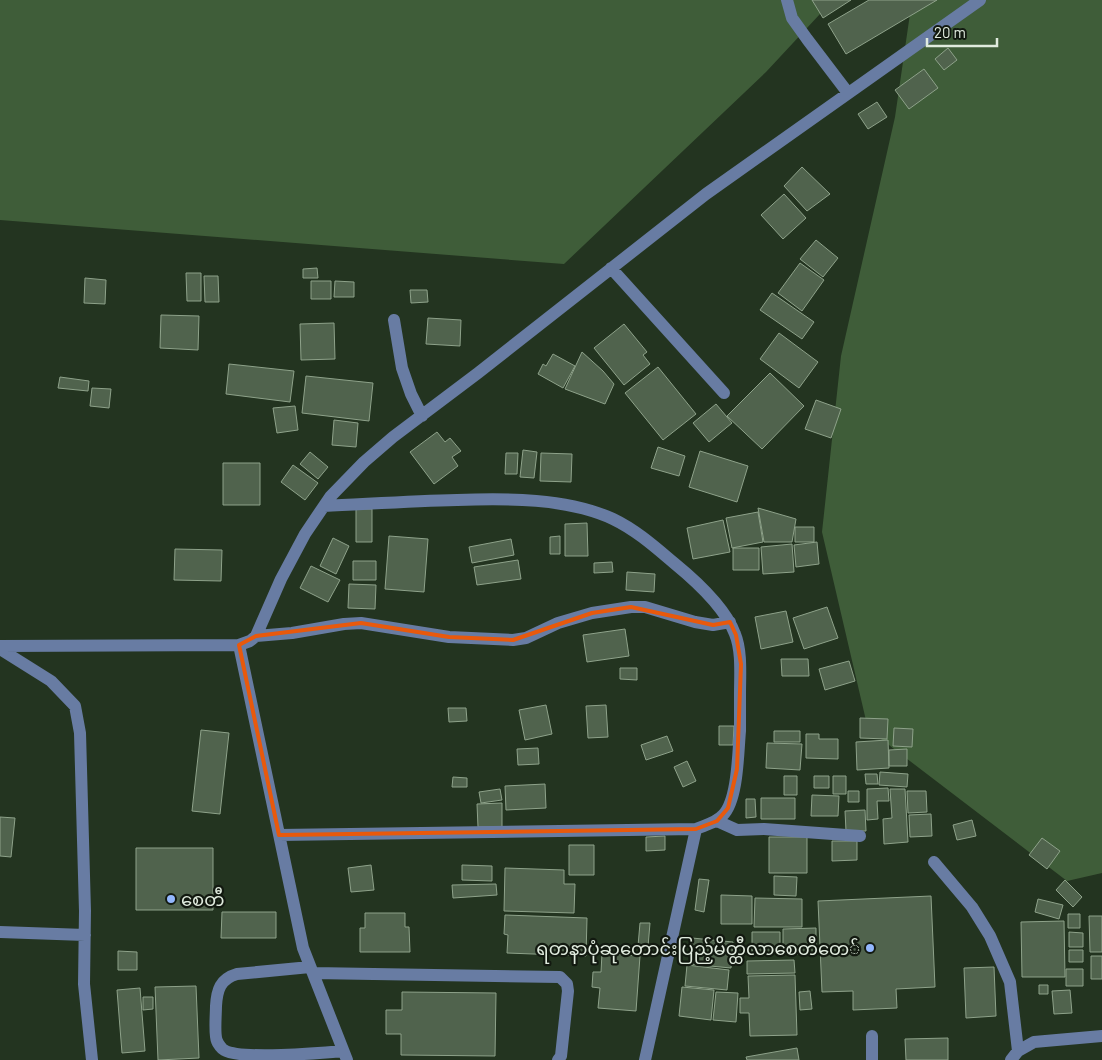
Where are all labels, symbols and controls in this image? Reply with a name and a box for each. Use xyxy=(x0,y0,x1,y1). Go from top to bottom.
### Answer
scale bar xyxy=(927,15,997,47)
text: 20 m xyxy=(934,23,966,41)
place label: စေတီ xyxy=(181,886,225,910)
marker: စေတီ xyxy=(165,893,177,905)
place label: ရတနာပုံဆုတောင်းပြည့်မိတ္ထီလာစေတီတေ် xyxy=(536,935,860,964)
marker: ရတနာပုံဆုတောင်းပြည့်မိတ္ထီလာစေတီတေ် xyxy=(864,942,876,954)

